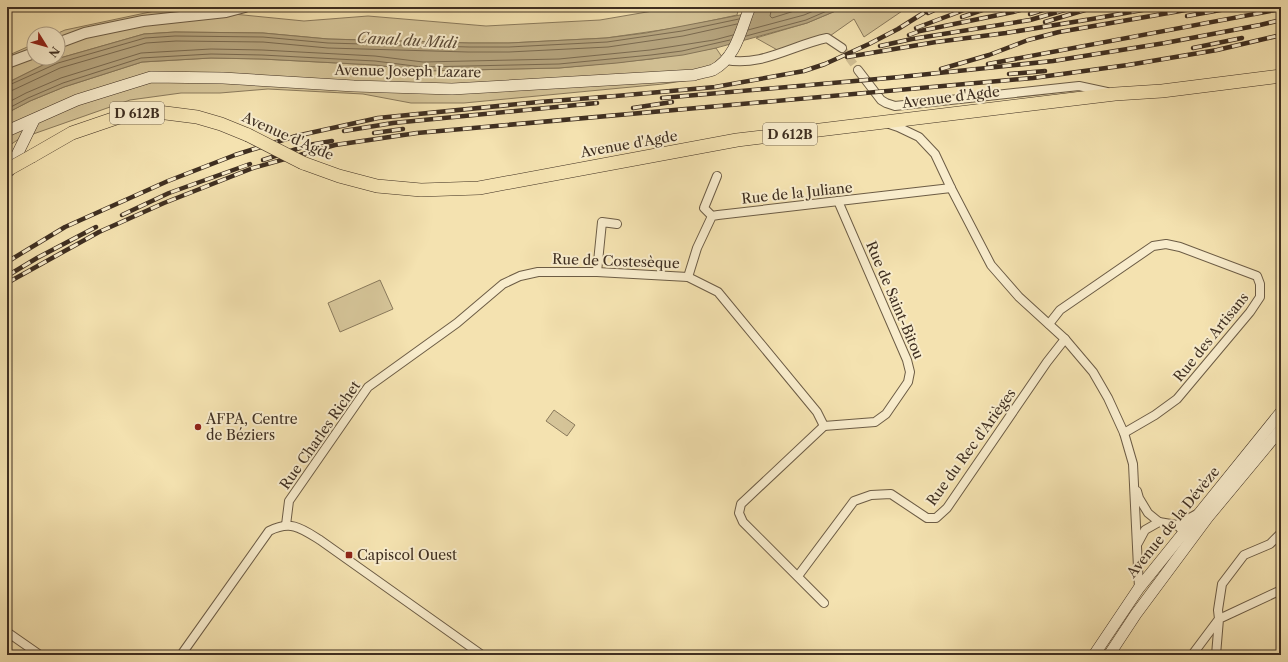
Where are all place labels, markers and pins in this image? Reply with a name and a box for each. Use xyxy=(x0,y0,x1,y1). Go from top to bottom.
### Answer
place label: AFPA, Centre de Béziers xyxy=(205,410,298,444)
marker: AFPA, Centre de Béziers xyxy=(193,422,203,432)
place label: Capiscol Ouest xyxy=(357,546,457,564)
marker: Capiscol Ouest xyxy=(344,550,354,560)

